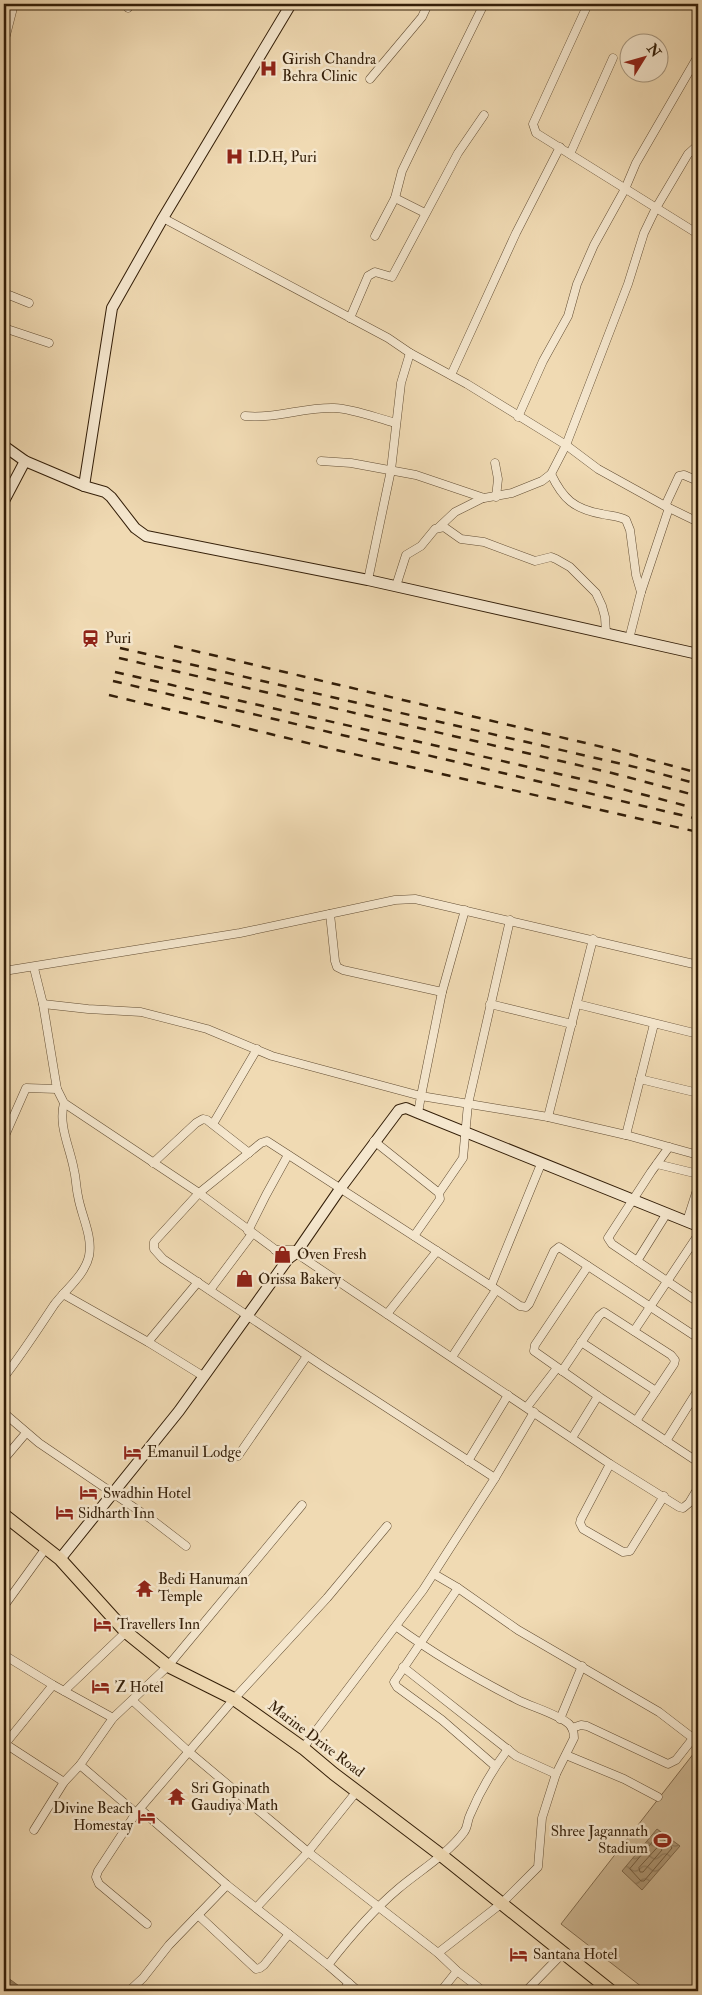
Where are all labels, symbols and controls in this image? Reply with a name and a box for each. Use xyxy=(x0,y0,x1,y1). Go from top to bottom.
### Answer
north arrow xyxy=(620,32,670,82)
text: N xyxy=(643,40,665,61)
place label: Girish Chandra Behra Clinic xyxy=(282,50,377,86)
hospital icon: Girish Chandra Behra Clinic xyxy=(258,58,278,78)
hospital icon: I.D.H, Puri xyxy=(224,147,244,167)
place label: I.D.H, Puri xyxy=(248,148,317,167)
station icon: Puri xyxy=(81,628,101,648)
place label: Puri xyxy=(105,629,131,648)
shop icon: Oven Fresh xyxy=(273,1244,293,1264)
place label: Oven Fresh xyxy=(297,1245,367,1264)
shop icon: Orissa Bakery xyxy=(234,1269,254,1289)
place label: Orissa Bakery xyxy=(258,1270,341,1289)
hotel icon: Emanuil Lodge xyxy=(123,1442,143,1462)
place label: Emanuil Lodge xyxy=(147,1443,241,1462)
hotel icon: Swadhin Hotel xyxy=(79,1483,99,1503)
place label: Swadhin Hotel xyxy=(103,1484,191,1503)
hotel icon: Sidharth Inn xyxy=(54,1503,74,1523)
place label: Sidharth Inn xyxy=(78,1504,155,1523)
place label: Bedi Hanuman Temple xyxy=(158,1570,248,1607)
temple icon: Bedi Hanuman Temple xyxy=(134,1578,154,1598)
hotel icon: Travellers Inn xyxy=(93,1614,113,1634)
place label: Travellers Inn xyxy=(117,1615,200,1634)
hotel icon: Z Hotel xyxy=(91,1677,111,1697)
place label: Z Hotel xyxy=(115,1678,164,1697)
street label: Marine Drive Road xyxy=(264,1696,369,1782)
place label: Sri Gopinath Gaudiya Math xyxy=(191,1779,278,1815)
temple icon: Sri Gopinath Gaudiya Math xyxy=(167,1787,187,1807)
place label: Divine Beach Homestay xyxy=(53,1799,133,1835)
hotel icon: Divine Beach Homestay xyxy=(137,1807,157,1827)
place label: Shree Jagannath Stadium xyxy=(551,1822,648,1858)
sports icon: Shree Jagannath Stadium xyxy=(652,1830,672,1850)
hotel icon: Santana Hotel xyxy=(509,1944,529,1964)
place label: Santana Hotel xyxy=(533,1945,618,1964)

